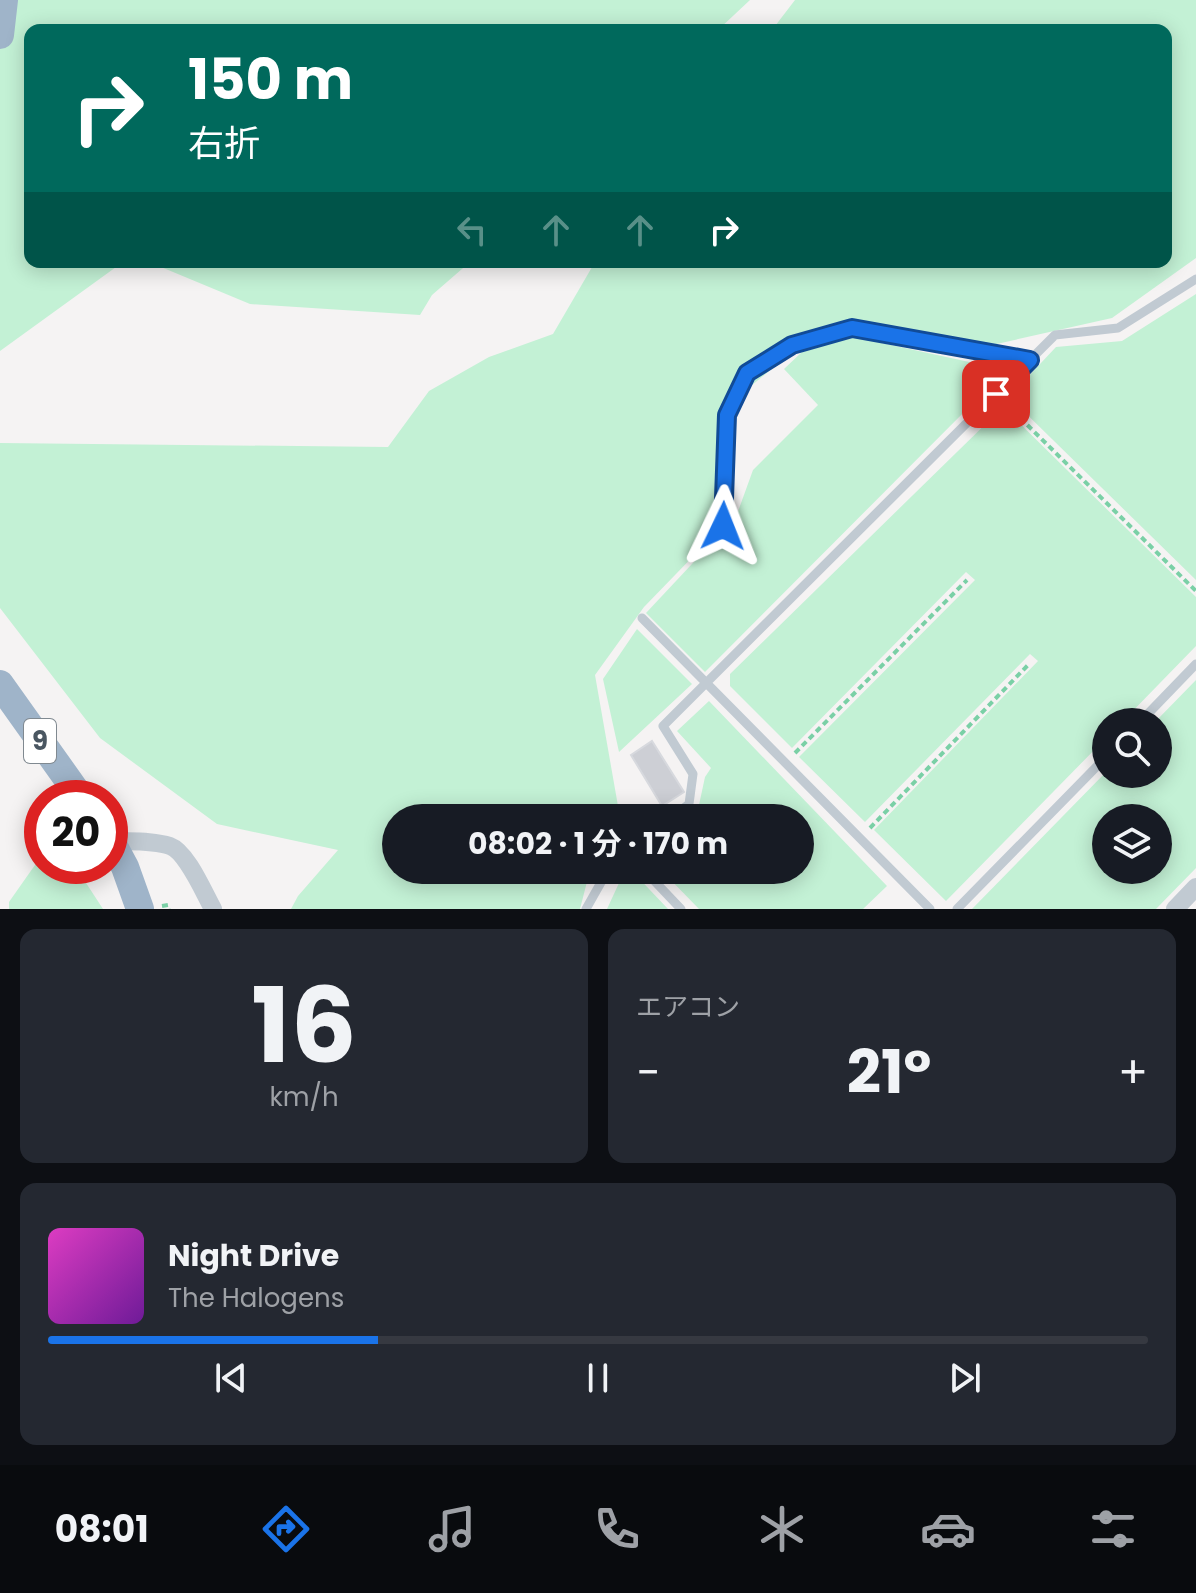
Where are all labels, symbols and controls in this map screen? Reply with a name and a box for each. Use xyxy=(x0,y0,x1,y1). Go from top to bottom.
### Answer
text: 150 m xyxy=(188,40,353,119)
icon: right xyxy=(56,56,160,160)
text: 右折 xyxy=(188,118,260,169)
icon: left xyxy=(450,208,494,252)
icon: ahead xyxy=(534,208,578,252)
icon: ahead xyxy=(618,208,662,252)
icon: right xyxy=(702,208,746,252)
pin xyxy=(962,360,1030,428)
icon: arrive xyxy=(974,372,1018,416)
position arrow xyxy=(681,484,765,568)
map controls xyxy=(1092,708,1172,884)
button: search xyxy=(1092,708,1172,788)
road number: 9 xyxy=(24,719,56,763)
speed limit sign: 20 xyxy=(24,780,128,884)
button: layers xyxy=(1092,804,1172,884)
text: 08:02 · 1 分 · 170 m xyxy=(468,822,728,865)
text: 16 xyxy=(251,953,357,1098)
text: エアコン xyxy=(636,989,740,1025)
text: 21° xyxy=(847,1030,931,1114)
text: − xyxy=(636,1042,660,1103)
text: + xyxy=(1118,1042,1148,1103)
text: km/h xyxy=(269,1079,339,1115)
text: Night Drive xyxy=(168,1234,339,1277)
text: The Halogens xyxy=(168,1280,344,1316)
icon: previous xyxy=(209,1356,253,1400)
icon: pause xyxy=(576,1356,620,1400)
icon: next xyxy=(943,1356,987,1400)
icon: directions xyxy=(258,1501,314,1557)
icon: music xyxy=(424,1501,480,1557)
icon: phone xyxy=(589,1501,645,1557)
icon: climate xyxy=(754,1501,810,1557)
icon: car xyxy=(920,1501,976,1557)
icon: filters xyxy=(1085,1501,1141,1557)
text: 08:01 xyxy=(55,1504,149,1555)

